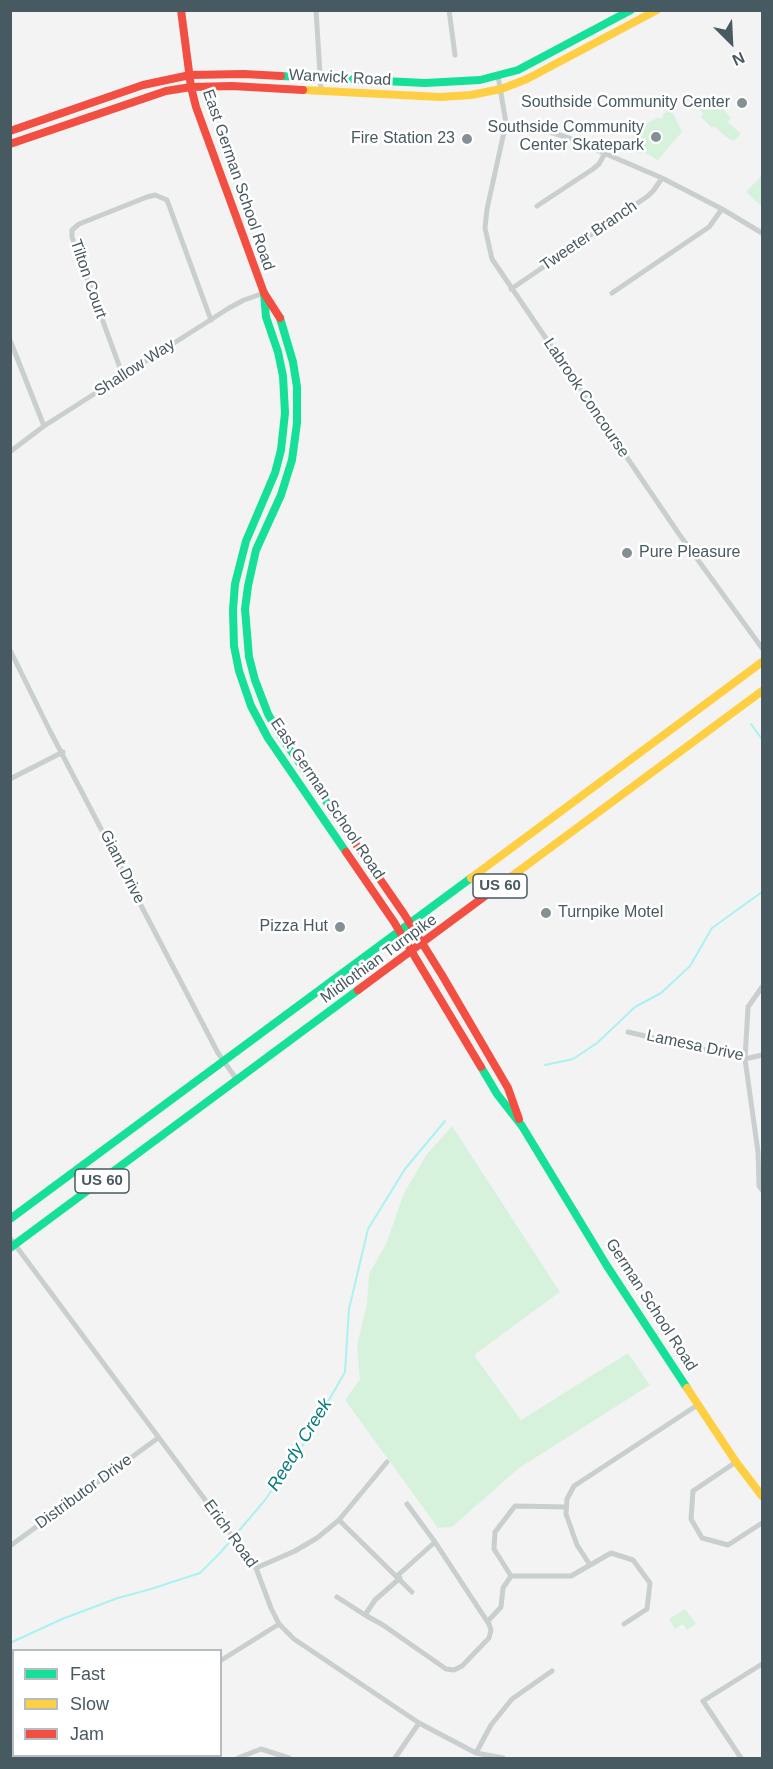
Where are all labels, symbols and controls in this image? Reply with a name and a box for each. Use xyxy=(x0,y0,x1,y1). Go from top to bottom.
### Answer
north arrow xyxy=(701,12,761,72)
text: N xyxy=(730,49,747,69)
street label: Warwick Road xyxy=(288,66,392,90)
street label: East German School Road xyxy=(198,87,278,273)
place label: Southside Community Center xyxy=(521,93,730,113)
marker: Southside Community Center xyxy=(735,96,749,110)
place label: Southside Community Center Skatepark xyxy=(487,118,644,156)
place label: Fire Station 23 xyxy=(351,129,455,149)
marker: Southside Community Center Skatepark xyxy=(649,130,663,144)
marker: Fire Station 23 xyxy=(460,132,474,146)
street label: Tweeter Branch xyxy=(537,197,641,275)
street label: Tilton Court xyxy=(66,237,110,321)
street label: Shallow Way xyxy=(91,335,179,401)
street label: Labrook Concourse xyxy=(539,335,633,461)
place label: Pure Pleasure xyxy=(639,543,740,563)
marker: Pure Pleasure xyxy=(620,546,634,560)
street label: East German School Road xyxy=(266,715,388,883)
street label: Giant Drive xyxy=(95,827,149,907)
road number: US 60 xyxy=(473,874,527,898)
place label: Turnpike Motel xyxy=(558,903,663,923)
marker: Turnpike Motel xyxy=(539,906,553,920)
street label: Midlothian Turnpike xyxy=(317,910,441,1008)
place label: Pizza Hut xyxy=(260,917,328,937)
marker: Pizza Hut xyxy=(333,920,347,934)
street label: Lamesa Drive xyxy=(645,1026,745,1066)
road number: US 60 xyxy=(75,1169,129,1193)
street label: German School Road xyxy=(601,1235,701,1375)
water label: Reedy Creek xyxy=(263,1395,337,1495)
street label: Distributor Drive xyxy=(32,1451,136,1533)
street label: Erich Road xyxy=(199,1496,261,1572)
legend xyxy=(12,1649,222,1757)
text: Fast xyxy=(70,1664,105,1684)
text: Slow xyxy=(70,1694,109,1714)
text: Jam xyxy=(70,1724,104,1744)

